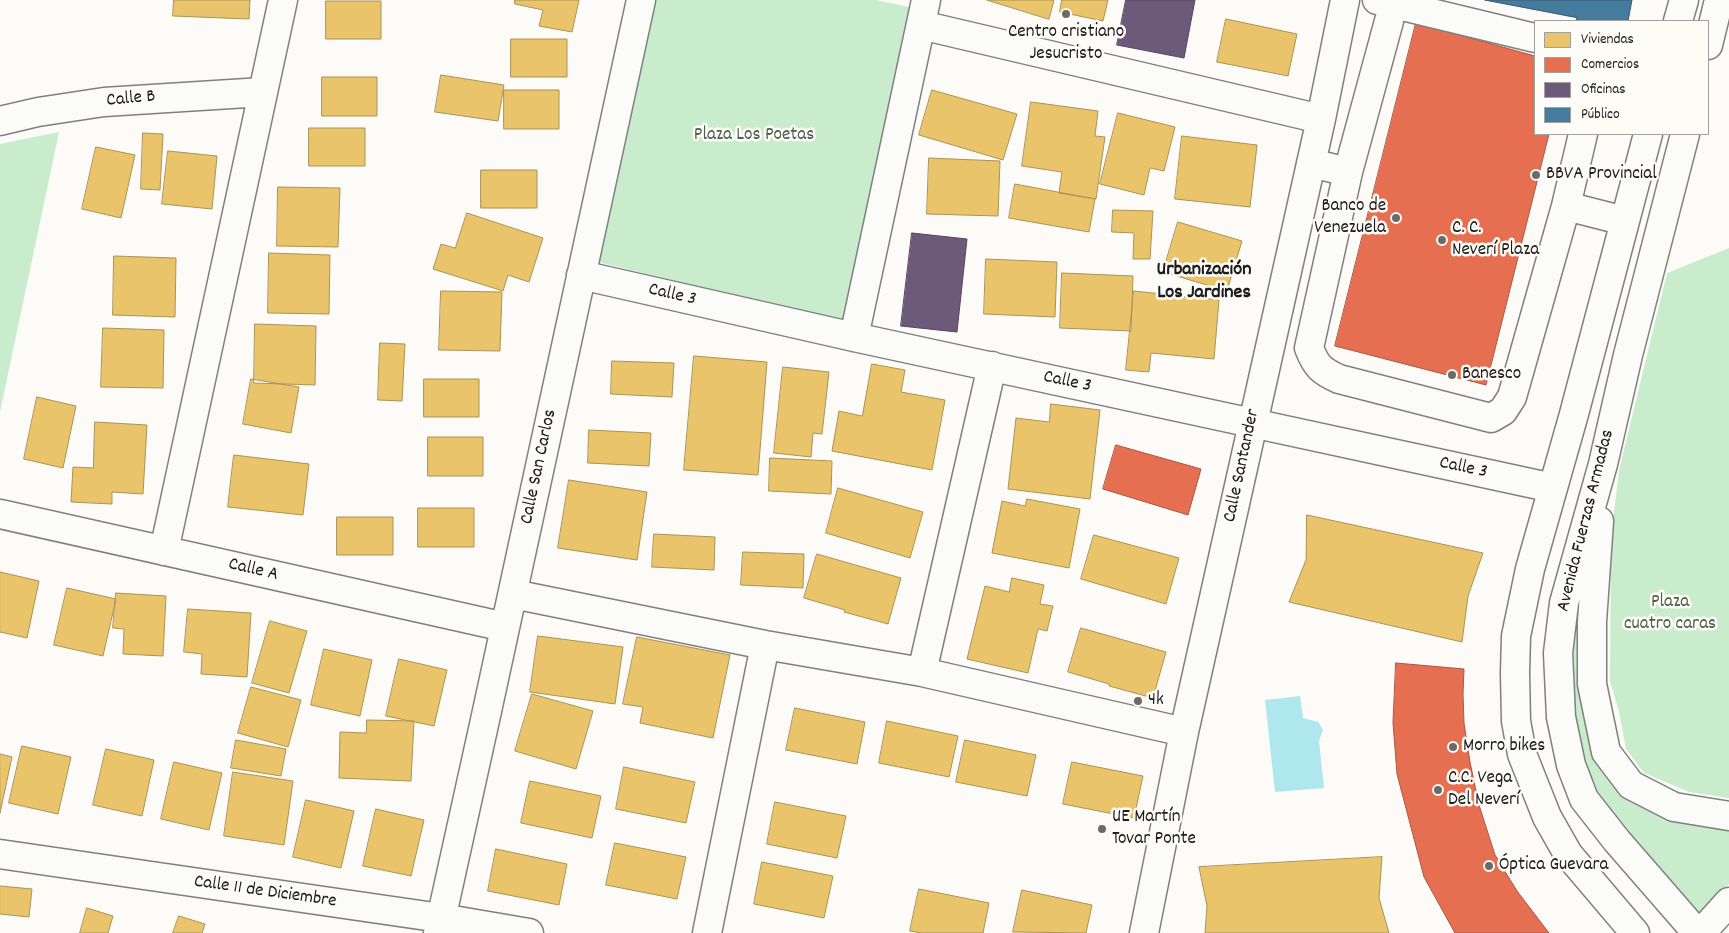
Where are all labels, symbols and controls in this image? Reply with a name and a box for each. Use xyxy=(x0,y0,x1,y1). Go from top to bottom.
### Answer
marker: Centro cristiano Jesucristo xyxy=(1060,8,1072,20)
legend xyxy=(1534,20,1709,135)
place label: Centro cristiano Jesucristo xyxy=(1008,22,1124,66)
text: Viviendas xyxy=(1581,29,1634,51)
text: Comercios xyxy=(1581,54,1639,76)
text: Oficinas xyxy=(1581,79,1626,101)
street label: Calle B xyxy=(106,87,156,113)
text: Público xyxy=(1581,104,1620,126)
park label: Plaza Los Poetas xyxy=(694,125,814,147)
place label: BBVA Provincial xyxy=(1546,164,1657,186)
marker: BBVA Provincial xyxy=(1530,169,1542,181)
place label: Banco de Venezuela xyxy=(1314,196,1386,240)
marker: Banco de Venezuela xyxy=(1390,212,1402,224)
place label: C. C. Neverí Plaza xyxy=(1452,218,1539,262)
marker: C. C. Neverí Plaza xyxy=(1436,234,1448,246)
district label: Urbanización Los Jardines xyxy=(1157,259,1251,306)
street label: Calle 3 xyxy=(646,279,698,313)
place label: Banesco xyxy=(1462,364,1521,386)
street label: Calle 3 xyxy=(1041,367,1093,399)
marker: Banesco xyxy=(1446,369,1458,381)
street label: Calle Santander xyxy=(1220,407,1266,525)
street label: Calle San Carlos xyxy=(517,408,563,526)
street label: Avenida Fuerzas Armadas xyxy=(1553,428,1621,614)
street label: Calle 3 xyxy=(1437,453,1489,485)
street label: Calle A xyxy=(226,554,280,588)
park label: Plaza cuatro caras xyxy=(1624,592,1716,636)
place label: 4k xyxy=(1148,690,1164,712)
marker: 4k xyxy=(1132,695,1144,707)
place label: Morro bikes xyxy=(1463,736,1545,758)
marker: Morro bikes xyxy=(1447,741,1459,753)
place label: C.C. Vega Del Neverí xyxy=(1448,768,1520,812)
marker: C.C. Vega Del Neverí xyxy=(1432,784,1444,796)
place label: UE Martín Tovar Ponte xyxy=(1112,807,1196,851)
marker: UE Martín Tovar Ponte xyxy=(1096,823,1108,835)
place label: Óptica Guevara xyxy=(1499,855,1608,877)
marker: Óptica Guevara xyxy=(1483,860,1495,872)
street label: Calle 11 de Diciembre xyxy=(192,872,338,914)

